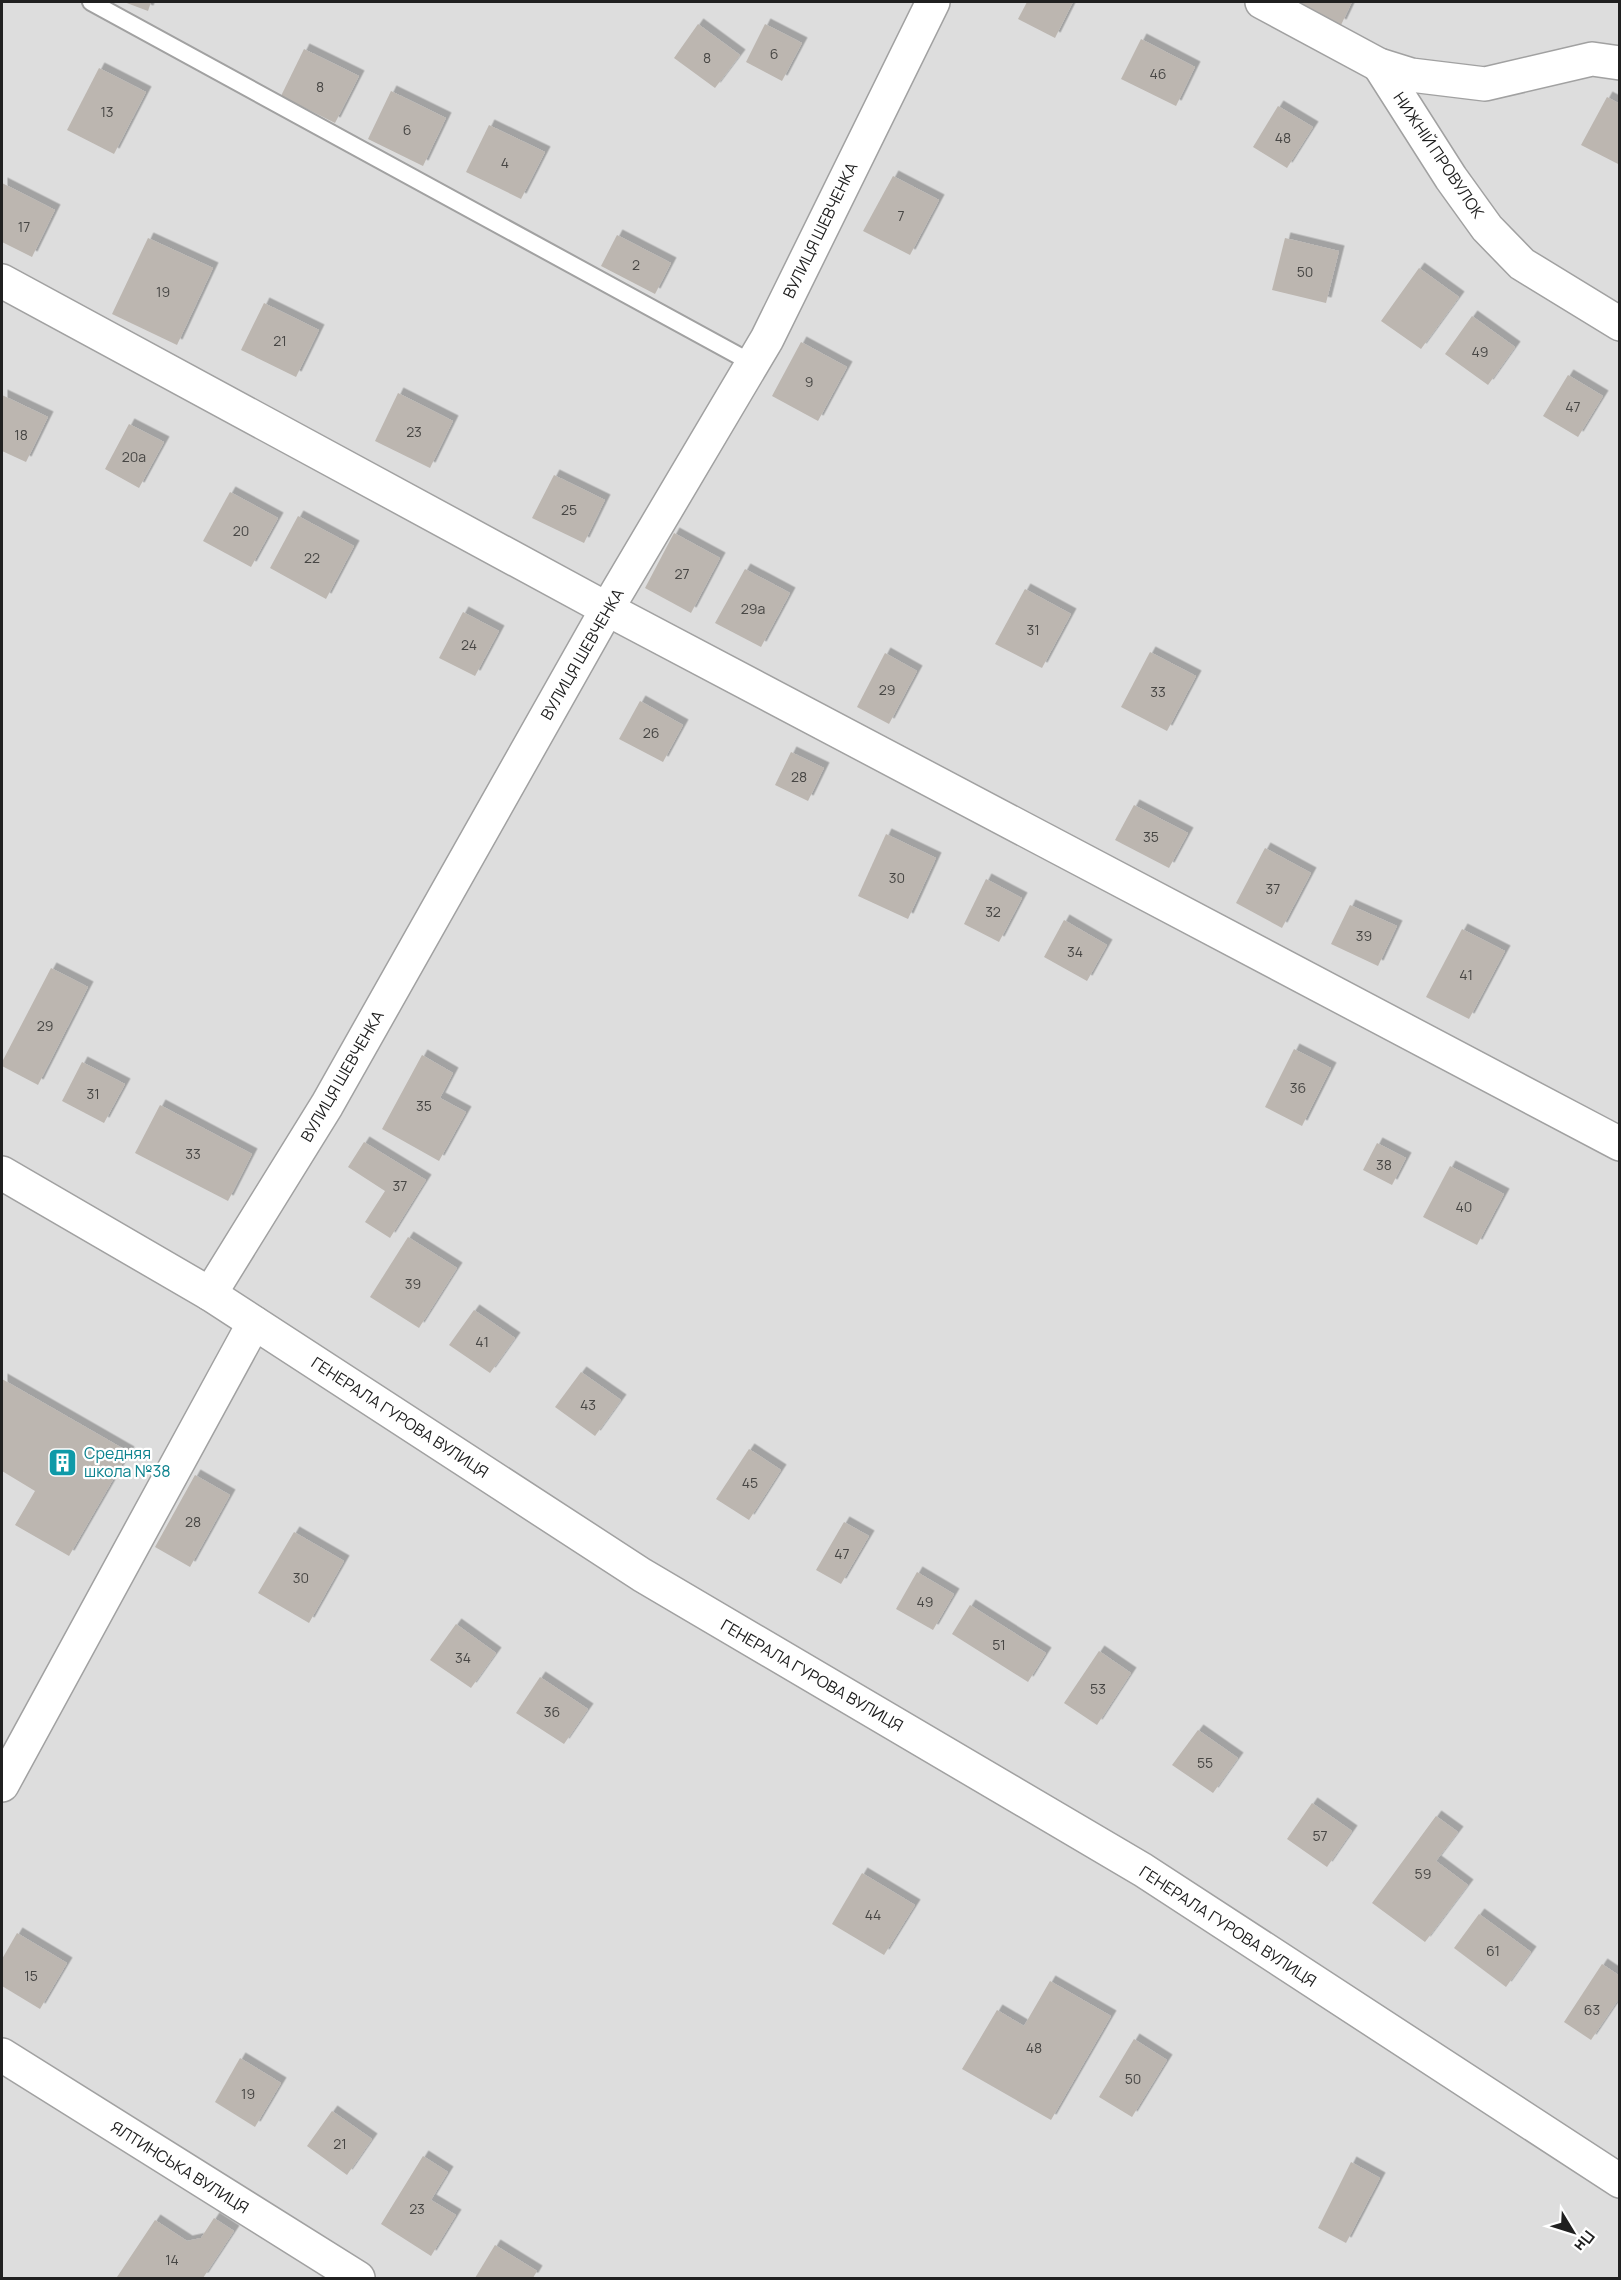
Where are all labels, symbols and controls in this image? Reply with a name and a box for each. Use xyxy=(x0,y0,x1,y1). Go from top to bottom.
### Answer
house number: 6 xyxy=(770,44,778,63)
house number: 8 xyxy=(703,48,711,67)
house number: 46 xyxy=(1150,64,1166,83)
house number: 8 xyxy=(316,77,324,96)
street label: НИЖНІЙ ПРОВУЛОК xyxy=(1389,88,1490,223)
house number: 13 xyxy=(100,102,114,121)
house number: 6 xyxy=(403,120,411,139)
house number: 48 xyxy=(1275,128,1291,147)
house number: 4 xyxy=(501,153,509,172)
street label: ВУЛИЦЯ ШЕВЧЕНКА xyxy=(778,158,862,302)
house number: 7 xyxy=(897,206,905,225)
house number: 17 xyxy=(18,217,30,236)
house number: 2 xyxy=(632,255,640,274)
house number: 50 xyxy=(1297,262,1313,281)
house number: 19 xyxy=(156,282,170,301)
house number: 21 xyxy=(273,331,287,350)
house number: 49 xyxy=(1472,342,1488,361)
house number: 9 xyxy=(805,372,813,391)
house number: 47 xyxy=(1565,397,1581,416)
house number: 23 xyxy=(406,422,422,441)
house number: 18 xyxy=(14,425,28,444)
house number: 20а xyxy=(122,447,146,466)
house number: 25 xyxy=(561,500,577,519)
house number: 20 xyxy=(233,521,249,540)
house number: 22 xyxy=(304,548,320,567)
house number: 27 xyxy=(674,564,690,583)
street label: ВУЛИЦЯ ШЕВЧЕНКА xyxy=(535,584,629,724)
house number: 29а xyxy=(741,599,765,618)
house number: 31 xyxy=(1026,620,1040,639)
house number: 24 xyxy=(461,635,477,654)
house number: 29 xyxy=(879,680,895,699)
house number: 33 xyxy=(1150,682,1166,701)
house number: 26 xyxy=(643,723,659,742)
house number: 28 xyxy=(791,767,807,786)
house number: 35 xyxy=(1143,827,1159,846)
house number: 30 xyxy=(889,868,905,887)
house number: 37 xyxy=(1266,879,1280,898)
house number: 32 xyxy=(985,902,1001,921)
house number: 39 xyxy=(1356,926,1372,945)
house number: 34 xyxy=(1067,942,1083,961)
house number: 41 xyxy=(1459,965,1473,984)
street label: ВУЛИЦЯ ШЕВЧЕНКА xyxy=(295,1006,389,1146)
house number: 29 xyxy=(37,1016,53,1035)
house number: 36 xyxy=(1290,1078,1306,1097)
house number: 31 xyxy=(86,1084,100,1103)
house number: 35 xyxy=(416,1096,432,1115)
house number: 33 xyxy=(185,1144,201,1163)
house number: 38 xyxy=(1376,1155,1392,1174)
house number: 37 xyxy=(393,1176,407,1195)
house number: 40 xyxy=(1456,1197,1472,1216)
house number: 39 xyxy=(405,1274,421,1293)
house number: 41 xyxy=(475,1332,489,1351)
street label: ГЕНЕРАЛА ГУРОВА ВУЛИЦЯ xyxy=(307,1351,493,1483)
house number: 43 xyxy=(580,1395,596,1414)
place label: Средняя школа №38 xyxy=(84,1442,171,1482)
building icon: Средняя школа №38 xyxy=(47,1446,79,1478)
house number: 45 xyxy=(742,1473,758,1492)
house number: 28 xyxy=(185,1512,201,1531)
house number: 47 xyxy=(834,1544,850,1563)
house number: 30 xyxy=(293,1568,309,1587)
house number: 49 xyxy=(917,1592,933,1611)
street label: ГЕНЕРАЛА ГУРОВА ВУЛИЦЯ xyxy=(717,1614,907,1736)
house number: 51 xyxy=(992,1635,1006,1654)
house number: 34 xyxy=(455,1648,471,1667)
house number: 53 xyxy=(1090,1679,1106,1698)
house number: 36 xyxy=(544,1702,560,1721)
house number: 55 xyxy=(1197,1753,1213,1772)
house number: 57 xyxy=(1312,1826,1328,1845)
street label: ГЕНЕРАЛА ГУРОВА ВУЛИЦЯ xyxy=(1135,1860,1321,1992)
house number: 59 xyxy=(1415,1864,1431,1883)
house number: 44 xyxy=(865,1905,881,1924)
house number: 61 xyxy=(1486,1941,1500,1960)
house number: 15 xyxy=(24,1966,38,1985)
house number: 63 xyxy=(1584,2000,1600,2019)
house number: 48 xyxy=(1026,2038,1042,2057)
house number: 50 xyxy=(1125,2069,1141,2088)
house number: 19 xyxy=(241,2084,255,2103)
street label: ЯЛТИНСЬКА ВУЛИЦЯ xyxy=(107,2116,253,2218)
house number: 21 xyxy=(333,2134,347,2153)
house number: 23 xyxy=(409,2199,425,2218)
north arrow xyxy=(1543,2202,1603,2262)
text: Пн xyxy=(1570,2226,1600,2256)
house number: 14 xyxy=(165,2250,179,2269)

